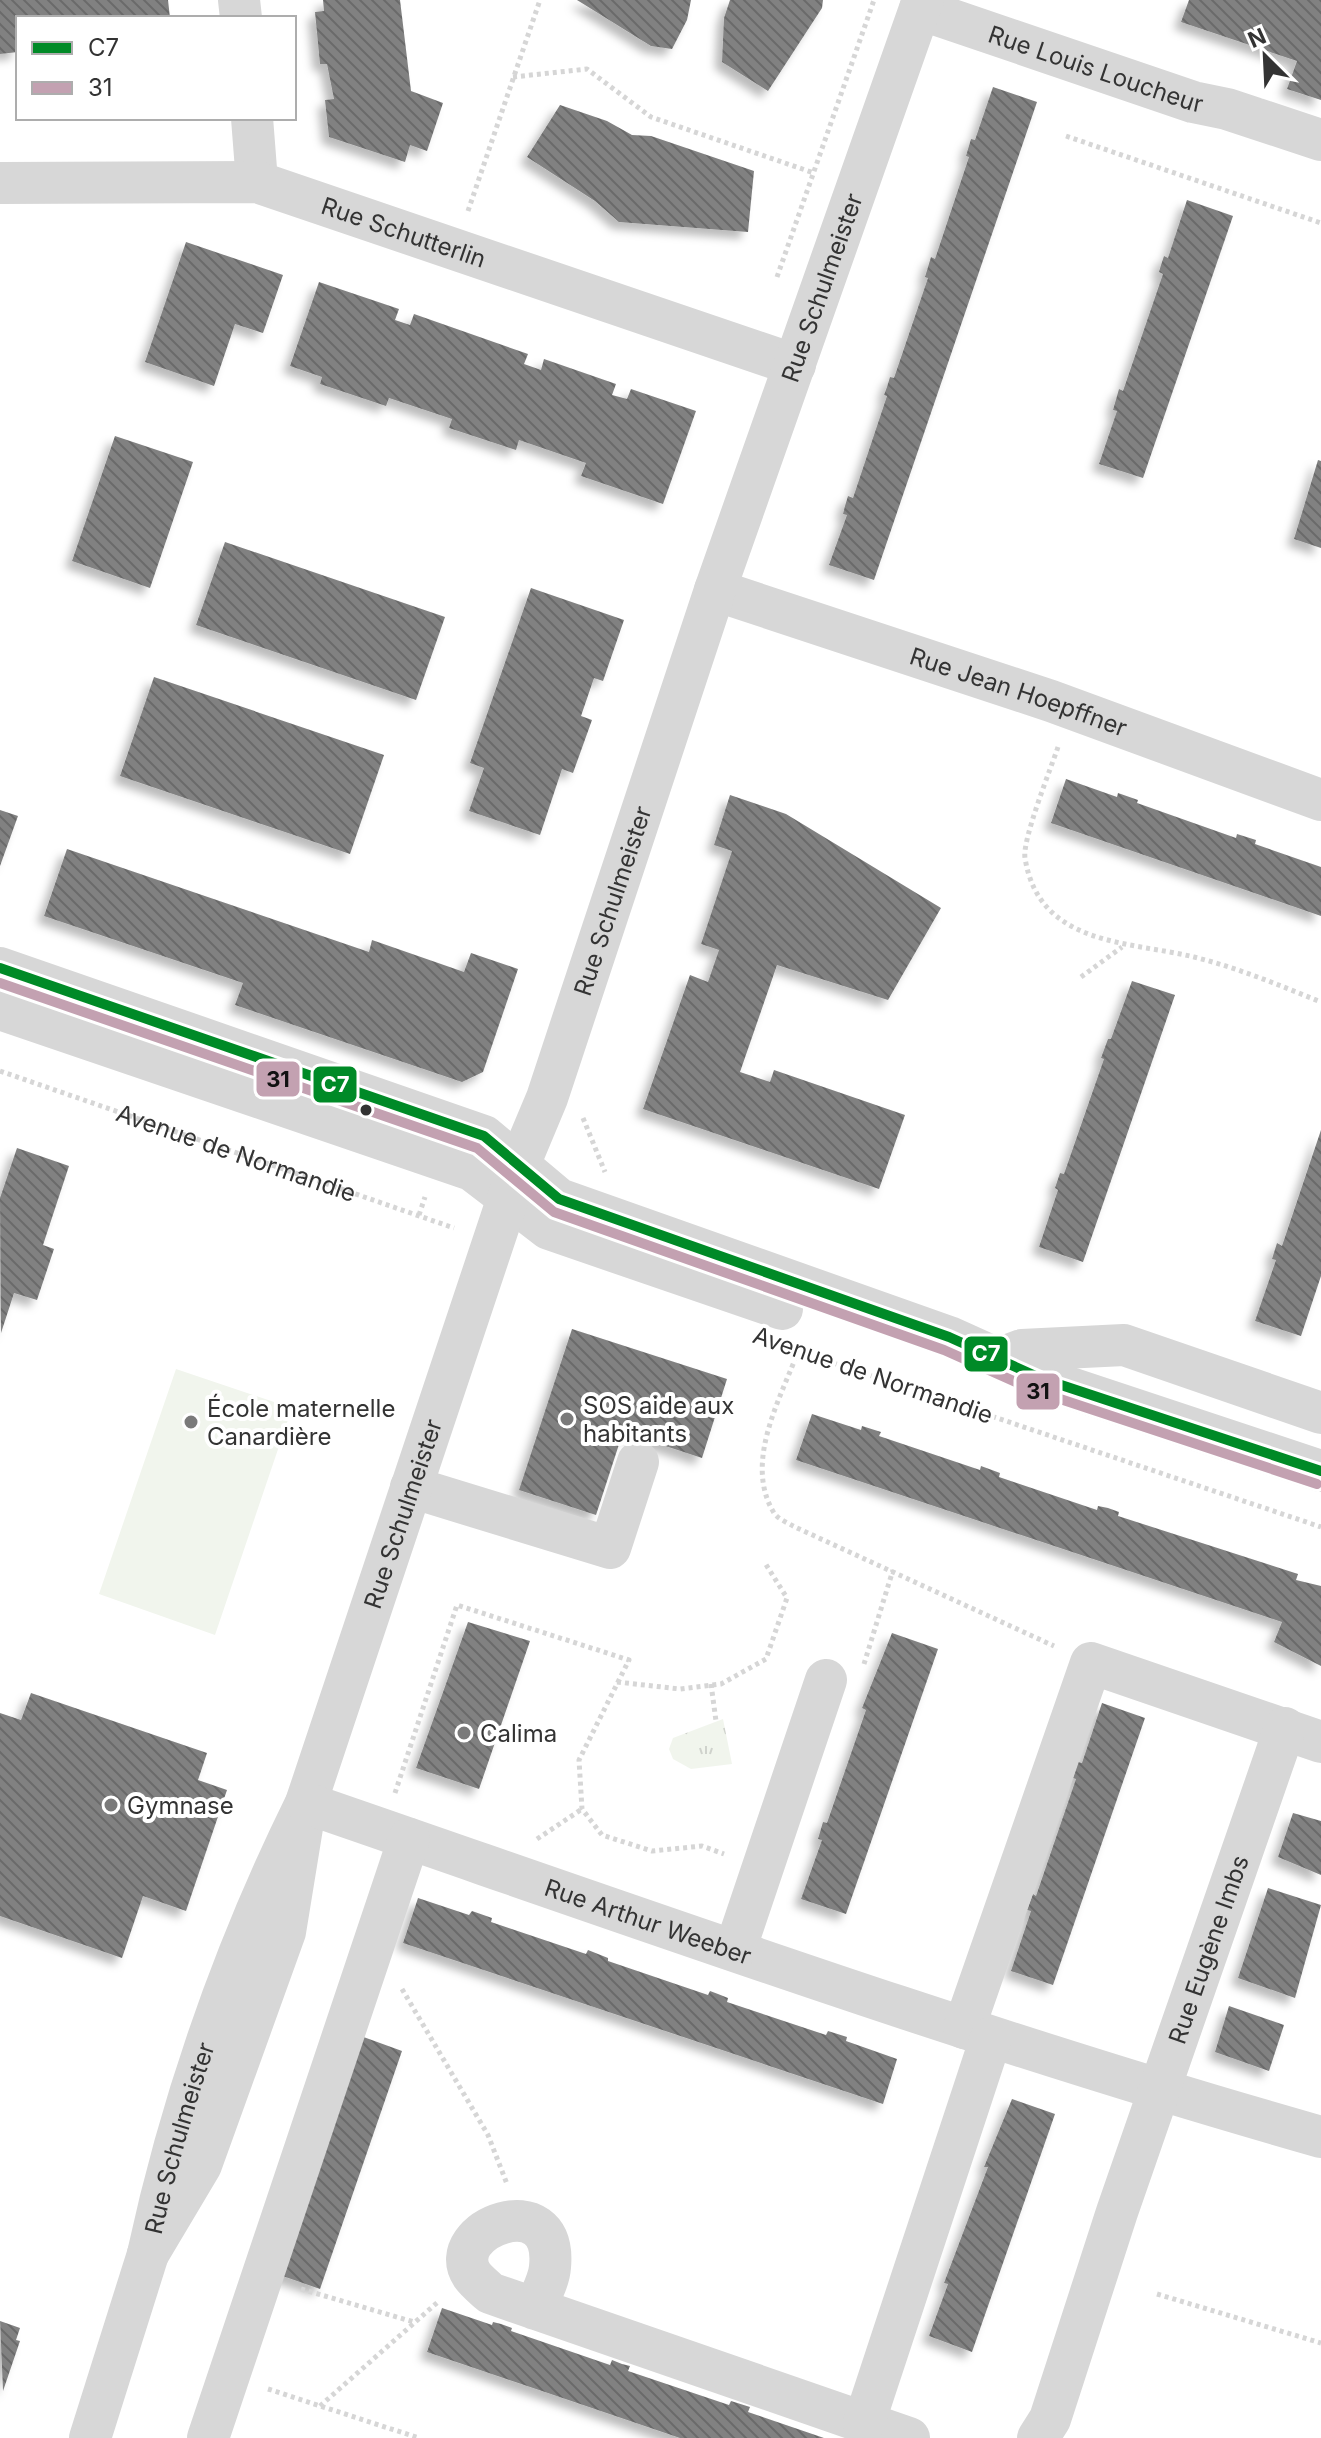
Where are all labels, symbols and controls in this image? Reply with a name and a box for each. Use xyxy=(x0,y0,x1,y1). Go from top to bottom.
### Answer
legend xyxy=(16,16,296,120)
north arrow xyxy=(1225,16,1305,96)
street label: Rue Louis Loucheur xyxy=(985,19,1206,118)
text: N xyxy=(1244,22,1270,53)
text: C7 xyxy=(88,33,119,62)
text: 31 xyxy=(88,73,113,102)
street label: Rue Schulmeister xyxy=(775,189,868,386)
street label: Rue Schutterlin xyxy=(318,190,490,273)
street label: Rue Jean Hoepffner xyxy=(906,641,1131,742)
street label: Rue Schulmeister xyxy=(567,802,657,999)
line badge: 31 xyxy=(255,1060,301,1098)
line badge: C7 xyxy=(312,1065,358,1104)
text: 31 xyxy=(266,1066,290,1092)
text: C7 xyxy=(320,1071,350,1097)
street label: Avenue de Normandie xyxy=(113,1098,360,1208)
unlabelled marker xyxy=(358,1102,374,1118)
street label: Avenue de Normandie xyxy=(749,1320,997,1430)
line badge: C7 xyxy=(963,1335,1009,1373)
text: C7 xyxy=(971,1340,1001,1366)
line badge: 31 xyxy=(1015,1372,1061,1411)
text: 31 xyxy=(1026,1378,1050,1404)
place label: SOS aide aux habitants xyxy=(583,1391,734,1448)
place label: École maternelle Canardière xyxy=(207,1393,395,1451)
marker: SOS aide aux habitants xyxy=(558,1410,576,1428)
marker: École maternelle Canardière xyxy=(182,1413,200,1431)
street label: Rue Schulmeister xyxy=(357,1415,448,1612)
place label: Calima xyxy=(480,1719,557,1748)
marker: Calima xyxy=(455,1724,473,1742)
place label: Gymnase xyxy=(127,1791,234,1820)
marker: Gymnase xyxy=(102,1796,120,1814)
street label: Rue Eugène Imbs xyxy=(1162,1851,1254,2047)
street label: Rue Arthur Weeber xyxy=(541,1872,755,1970)
street label: Rue Schulmeister xyxy=(138,2038,220,2237)

